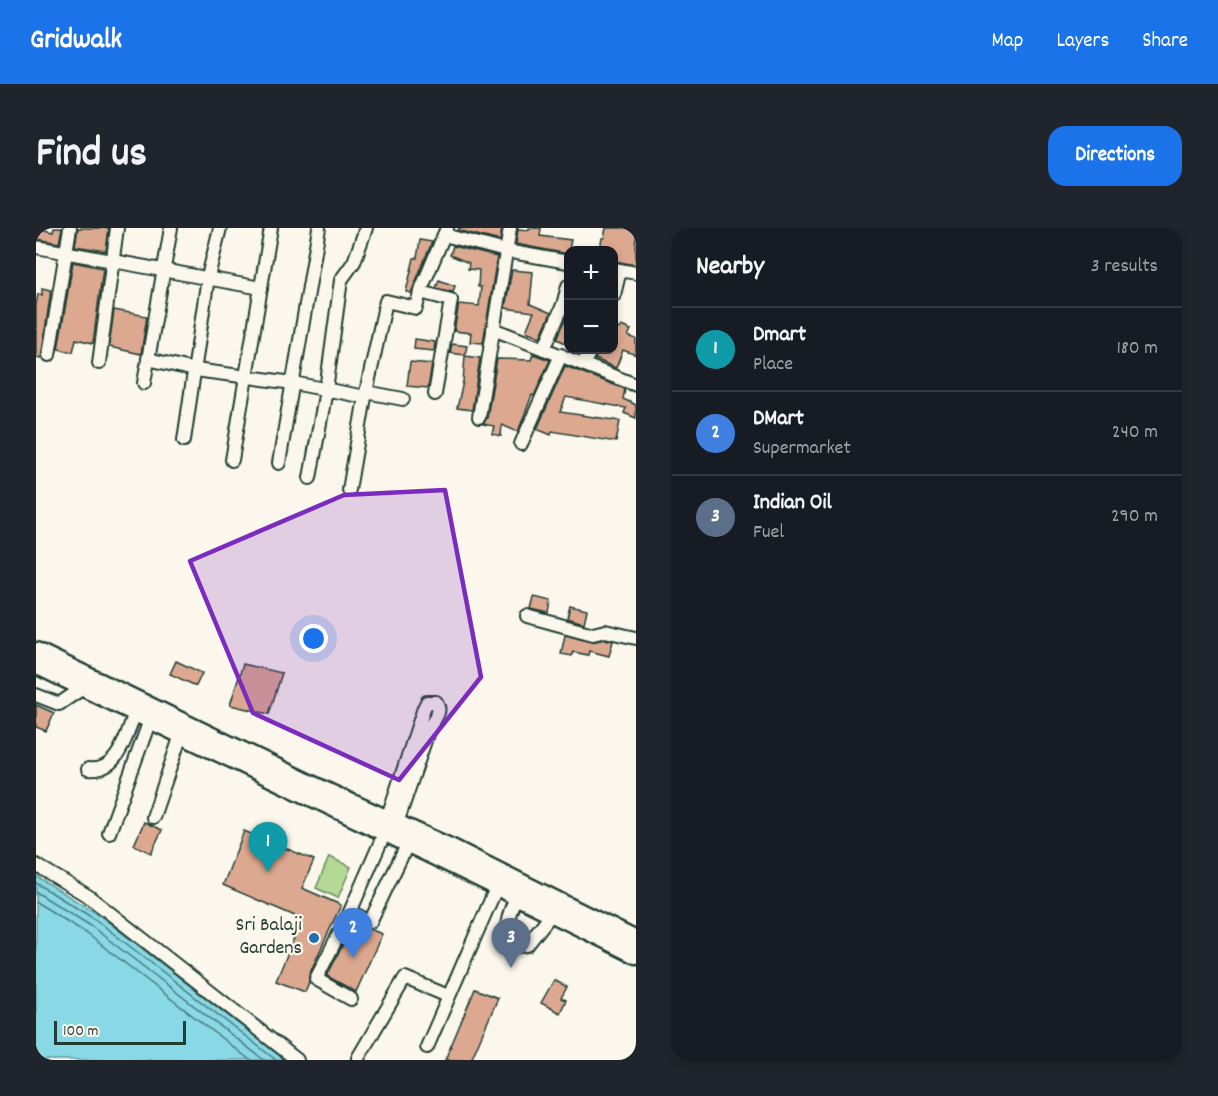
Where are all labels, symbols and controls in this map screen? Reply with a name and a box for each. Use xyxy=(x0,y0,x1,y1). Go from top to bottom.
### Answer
text: Gridwalk xyxy=(30,22,122,62)
text: Map xyxy=(992,27,1023,57)
text: Layers xyxy=(1056,27,1109,57)
text: Share xyxy=(1142,27,1188,57)
text: Find us xyxy=(36,126,147,186)
button: Directions xyxy=(1048,126,1182,186)
map controls xyxy=(564,246,618,354)
button: + xyxy=(564,246,618,300)
text: Nearby xyxy=(696,249,764,286)
text: 3 results xyxy=(1091,253,1158,281)
button: − xyxy=(564,300,618,354)
text: Dmart xyxy=(753,320,806,351)
text: 1 xyxy=(713,335,718,363)
text: 180 m xyxy=(1116,335,1158,363)
text: Place xyxy=(753,351,793,379)
text: DMart xyxy=(753,404,804,435)
text: 2 xyxy=(711,419,720,447)
text: 240 m xyxy=(1112,419,1158,447)
text: Supermarket xyxy=(753,435,851,463)
text: Indian Oil xyxy=(753,488,832,519)
text: 3 xyxy=(711,503,720,531)
text: 290 m xyxy=(1111,503,1158,531)
text: Fuel xyxy=(753,519,784,547)
your location xyxy=(299,624,328,653)
pin: 1 xyxy=(248,822,288,872)
pin: 2 xyxy=(334,908,372,958)
place label: Sri Balaji Gardens xyxy=(236,912,302,963)
pin: 3 xyxy=(492,918,530,968)
marker: Sri Balaji Gardens xyxy=(307,931,321,945)
scale bar xyxy=(54,1018,186,1046)
text: 100 m xyxy=(63,1020,99,1043)

